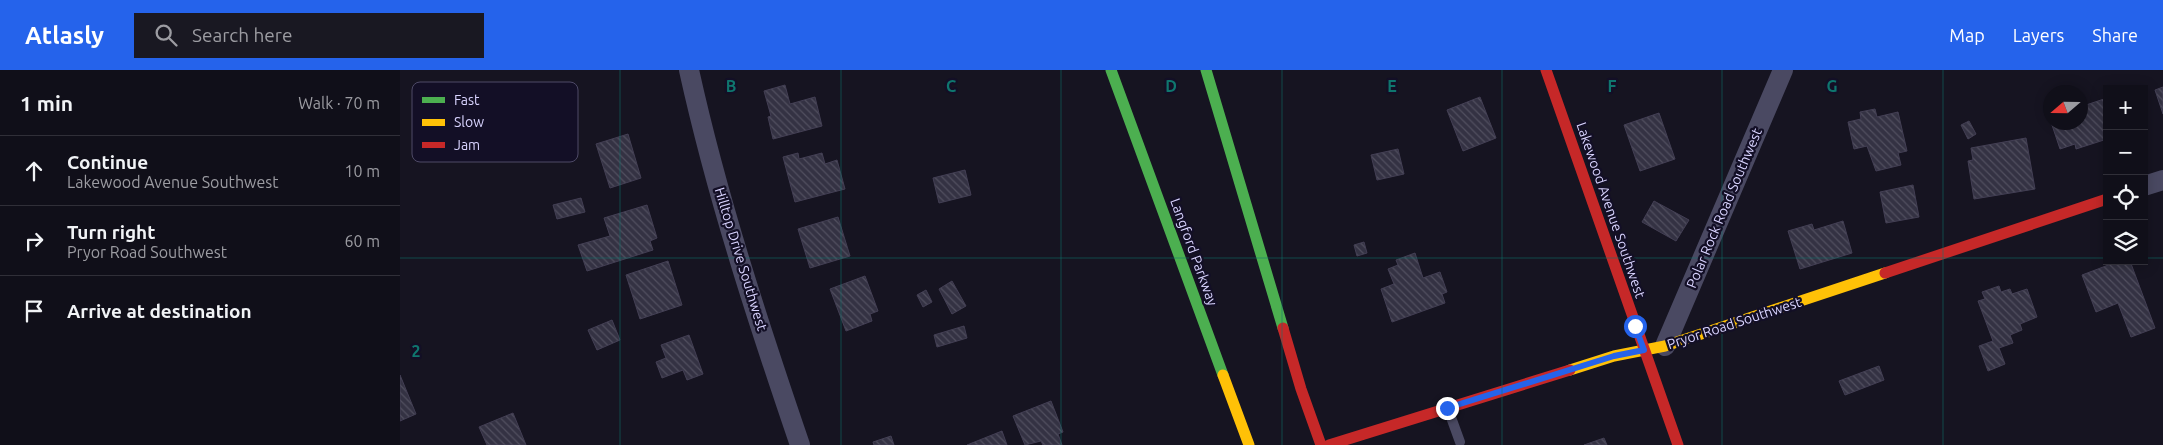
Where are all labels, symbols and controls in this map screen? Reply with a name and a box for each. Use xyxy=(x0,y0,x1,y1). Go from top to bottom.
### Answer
search box xyxy=(134,13,484,58)
icon: search xyxy=(152,21,180,49)
text: Atlasly xyxy=(25,22,104,49)
text: Search here xyxy=(192,24,292,46)
text: Map xyxy=(1949,25,1985,45)
text: Layers xyxy=(2013,25,2064,45)
text: Share xyxy=(2092,25,2138,45)
text: B xyxy=(726,77,736,95)
text: C xyxy=(946,77,956,95)
text: D xyxy=(1165,77,1177,95)
text: E xyxy=(1387,77,1397,95)
text: F xyxy=(1608,77,1617,95)
text: G xyxy=(1826,77,1838,95)
legend xyxy=(412,82,578,162)
north arrow xyxy=(2043,85,2088,130)
map controls xyxy=(2103,85,2148,265)
button: + xyxy=(2103,85,2148,130)
text: 1 min xyxy=(20,91,73,115)
text: Fast xyxy=(454,92,480,108)
text: Walk · 70 m xyxy=(298,94,380,112)
text: Slow xyxy=(454,114,484,130)
street label: Lakewood Avenue Southwest xyxy=(1573,120,1649,301)
street label: Polar Rock Road Southwest xyxy=(1683,125,1765,290)
button: − xyxy=(2103,130,2148,175)
text: Jam xyxy=(454,137,480,153)
text: Continue xyxy=(67,151,148,173)
icon: ahead xyxy=(20,157,48,185)
text: 10 m xyxy=(344,162,380,180)
text: Lakewood Avenue Southwest xyxy=(67,173,279,191)
button: locate xyxy=(2103,175,2148,220)
street label: Hilltop Drive Southwest xyxy=(712,185,771,333)
street label: Langford Parkway xyxy=(1167,196,1221,308)
button: layers xyxy=(2103,220,2148,265)
text: Turn right xyxy=(67,221,155,243)
icon: right xyxy=(20,227,48,255)
text: 60 m xyxy=(344,232,380,250)
text: Pryor Road Southwest xyxy=(67,243,227,261)
street label: Pryor Road Southwest xyxy=(1665,294,1804,352)
icon: arrive xyxy=(20,297,48,325)
text: Arrive at destination xyxy=(67,300,252,322)
route start xyxy=(1624,315,1647,338)
text: 2 xyxy=(411,342,421,360)
route end xyxy=(1436,397,1459,420)

